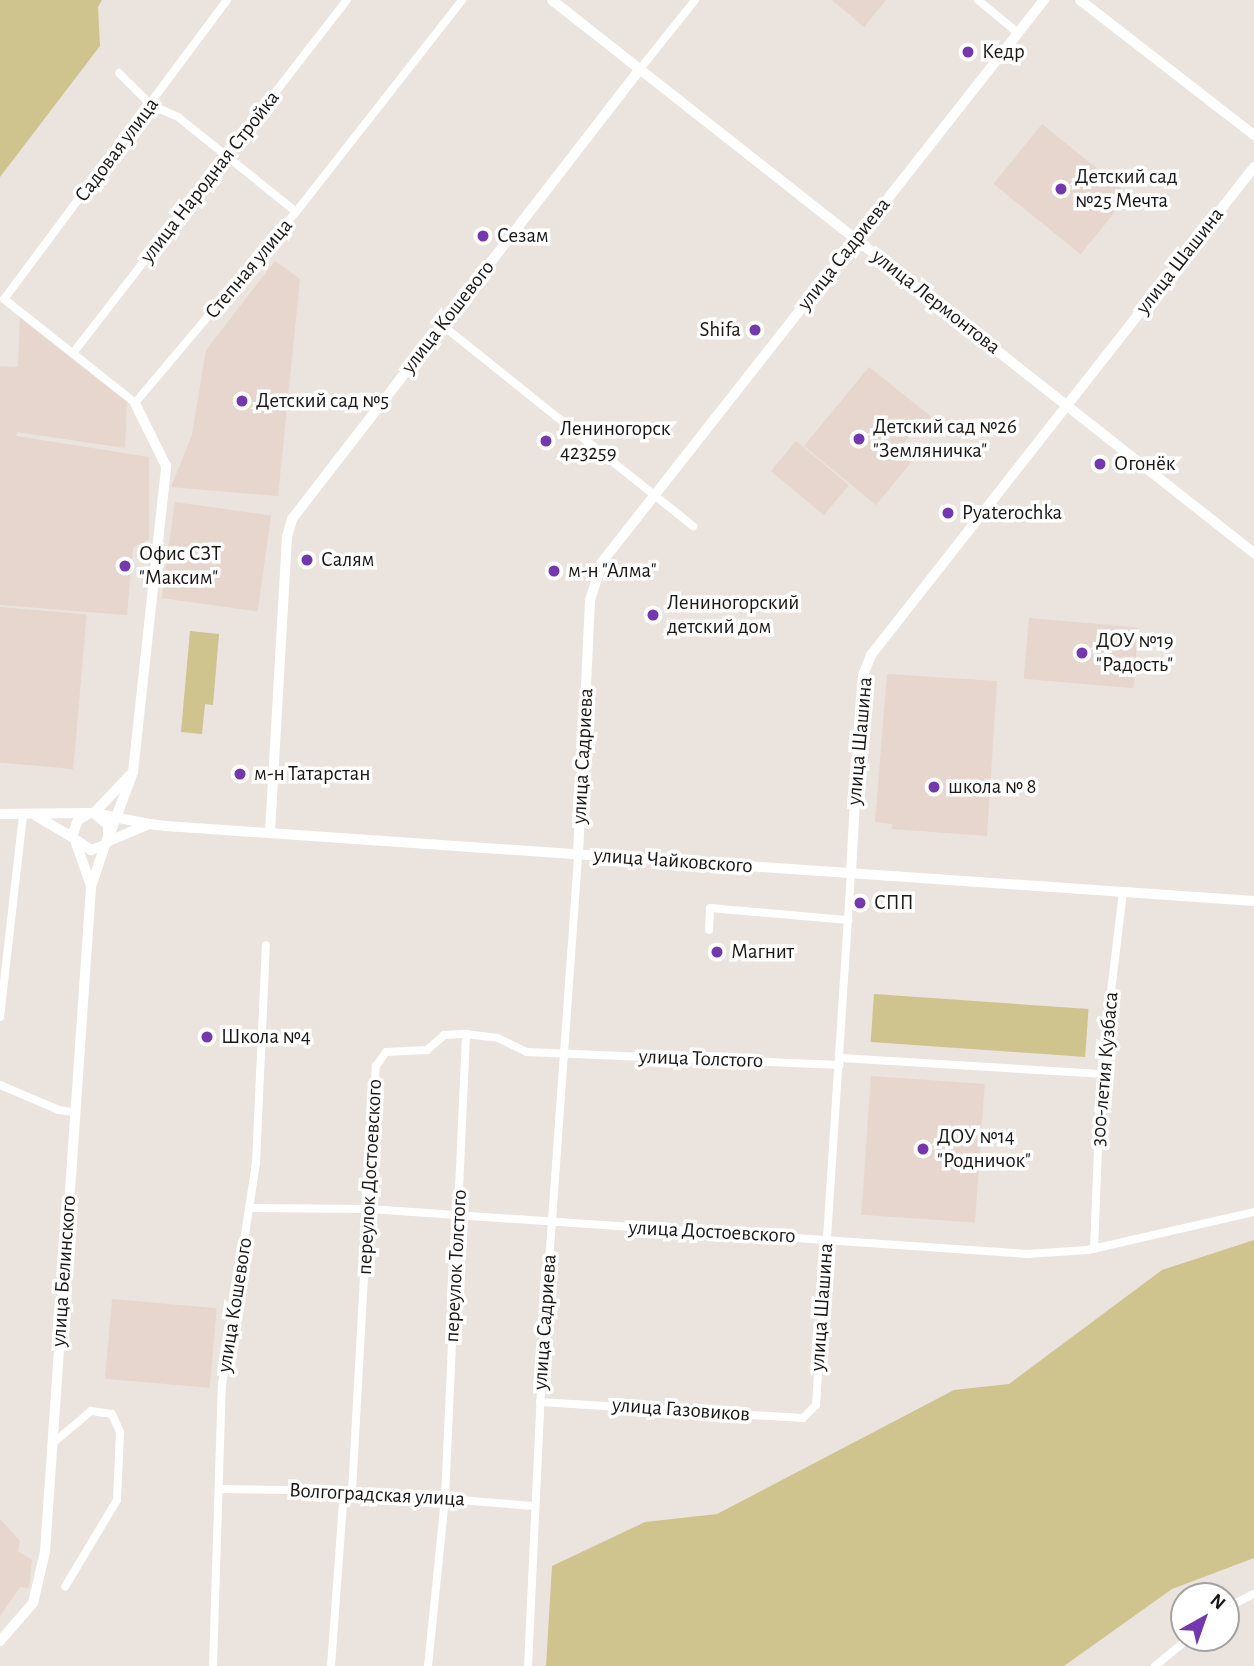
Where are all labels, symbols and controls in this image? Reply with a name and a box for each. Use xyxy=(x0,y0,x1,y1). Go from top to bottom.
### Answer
place label: Кедр xyxy=(982,39,1025,65)
marker: Кедр xyxy=(960,44,976,60)
street label: улица Народная Стройка xyxy=(135,86,285,268)
street label: Садовая улица xyxy=(70,93,164,207)
place label: Детский сад №25 Мечта xyxy=(1075,164,1178,214)
marker: Детский сад №25 Мечта xyxy=(1053,181,1069,197)
street label: улица Садриева xyxy=(792,193,896,315)
street label: улица Шашина xyxy=(1131,203,1229,319)
street label: Степная улица xyxy=(200,214,298,324)
place label: Сезам xyxy=(497,223,549,249)
marker: Сезам xyxy=(475,228,491,244)
street label: улица Лермонтова xyxy=(867,244,1005,360)
street label: улица Кошевого xyxy=(396,256,500,378)
place label: Shifa xyxy=(699,317,741,343)
marker: Shifa xyxy=(747,322,763,338)
place label: Детский сад №5 xyxy=(256,388,389,414)
marker: Детский сад №5 xyxy=(234,393,250,409)
place label: Детский сад №26 "Земляничка" xyxy=(873,414,1017,464)
place label: Лениногорск 423259 xyxy=(560,416,670,466)
marker: Детский сад №26 "Земляничка" xyxy=(851,431,867,447)
marker: Лениногорск 423259 xyxy=(538,433,554,449)
place label: Огонёк xyxy=(1114,451,1175,477)
marker: Огонёк xyxy=(1092,456,1108,472)
place label: Pyaterochka xyxy=(962,500,1062,526)
marker: Pyaterochka xyxy=(940,505,956,521)
place label: Офис СЗТ "Максим" xyxy=(139,541,221,591)
place label: Салям xyxy=(321,547,375,573)
marker: Салям xyxy=(299,552,315,568)
marker: Офис СЗТ "Максим" xyxy=(117,558,133,574)
place label: м-н "Алма" xyxy=(568,558,657,584)
marker: м-н "Алма" xyxy=(546,563,562,579)
place label: Лениногорский детский дом xyxy=(667,590,799,640)
marker: Лениногорский детский дом xyxy=(645,607,661,623)
place label: ДОУ №19 "Радость" xyxy=(1096,628,1174,678)
marker: ДОУ №19 "Радость" xyxy=(1074,645,1090,661)
street label: улица Шашина xyxy=(842,676,878,806)
street label: улица Садриева xyxy=(567,687,599,825)
place label: м-н Татарстан xyxy=(254,761,370,787)
marker: м-н Татарстан xyxy=(232,766,248,782)
place label: школа № 8 xyxy=(948,774,1037,800)
marker: школа № 8 xyxy=(926,779,942,795)
street label: улица Чайковского xyxy=(593,843,753,879)
place label: СПП xyxy=(874,890,914,916)
marker: СПП xyxy=(852,895,868,911)
place label: Магнит xyxy=(731,939,794,965)
marker: Магнит xyxy=(709,944,725,960)
street label: 300-летия Кузбаса xyxy=(1086,991,1124,1147)
place label: Школа №4 xyxy=(221,1024,311,1050)
marker: Школа №4 xyxy=(199,1029,215,1045)
street label: улица Толстого xyxy=(638,1044,764,1074)
street label: переулок Достоевского xyxy=(352,1078,388,1276)
place label: ДОУ №14 "Родничок" xyxy=(937,1124,1031,1174)
marker: ДОУ №14 "Родничок" xyxy=(915,1141,931,1157)
street label: переулок Толстого xyxy=(439,1189,473,1343)
street label: улица Белинского xyxy=(46,1195,82,1347)
street label: улица Достоевского xyxy=(628,1215,796,1249)
street label: улица Кошевого xyxy=(212,1236,258,1374)
street label: улица Шашина xyxy=(805,1242,839,1372)
street label: улица Садриева xyxy=(528,1253,562,1391)
street label: улица Газовиков xyxy=(611,1393,751,1427)
street label: Волгоградская улица xyxy=(288,1478,466,1512)
north arrow xyxy=(1170,1582,1240,1652)
text: N xyxy=(1206,1591,1229,1614)

